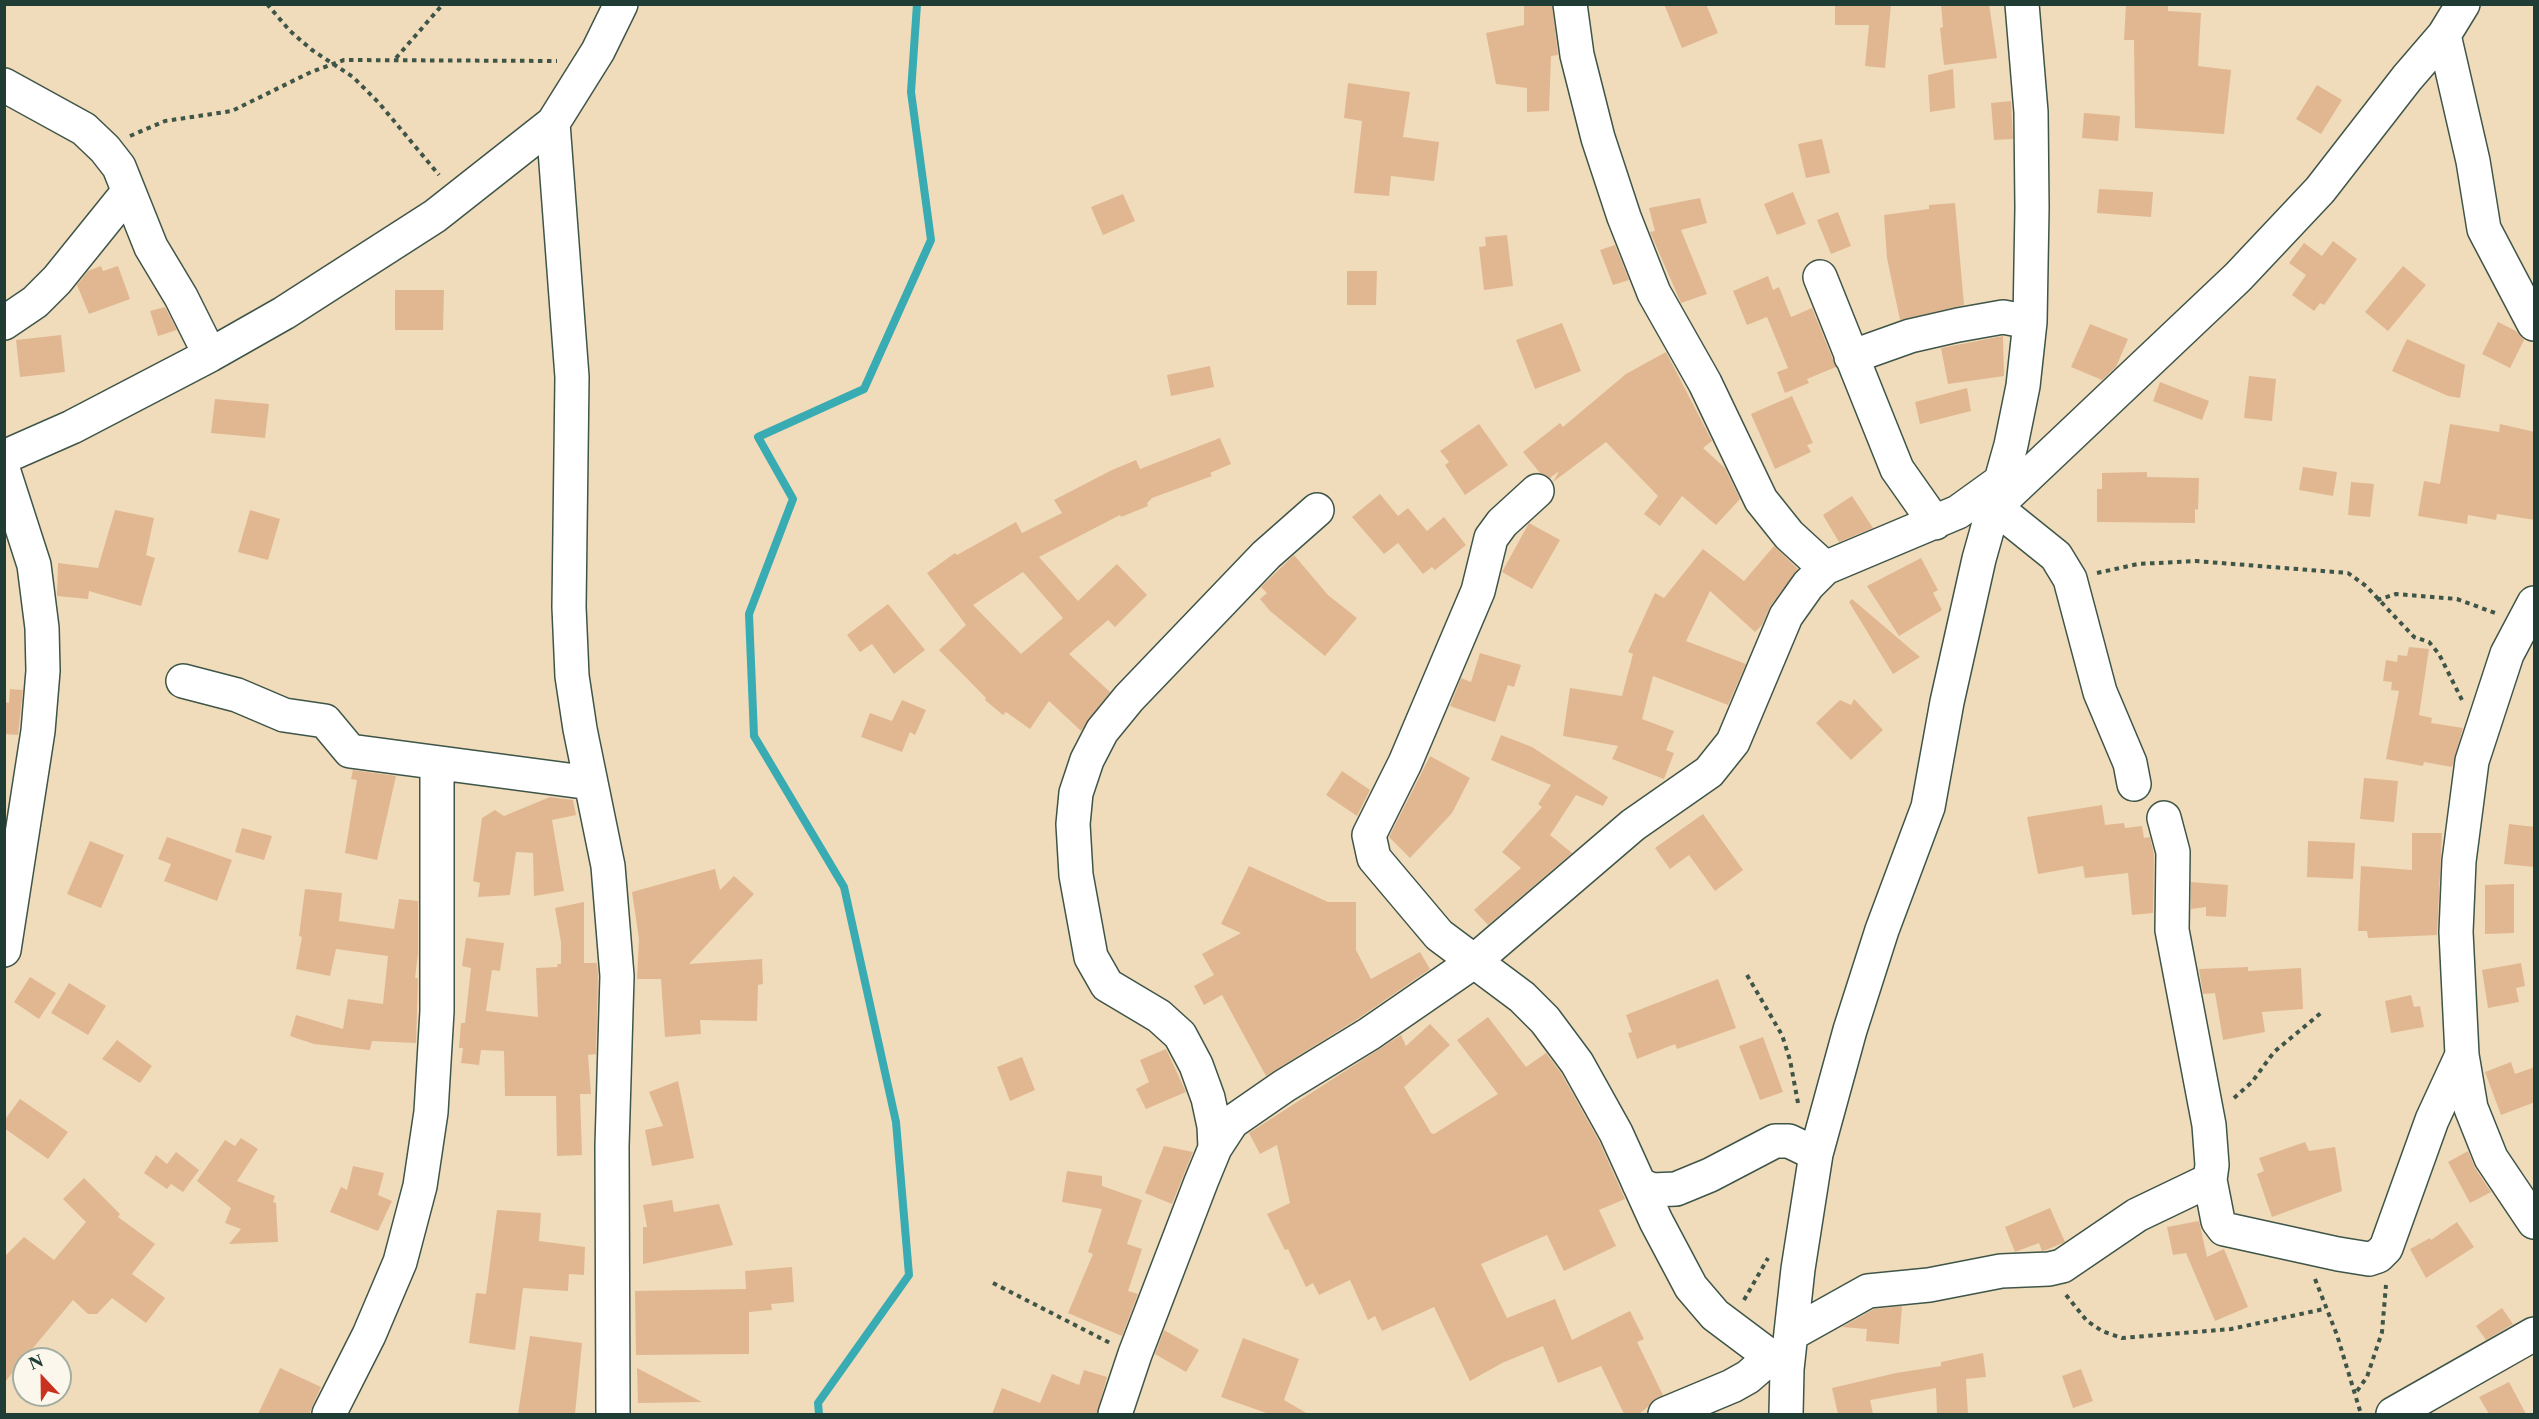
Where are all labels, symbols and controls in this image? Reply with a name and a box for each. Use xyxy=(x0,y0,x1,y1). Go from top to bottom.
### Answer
north arrow xyxy=(12,1347,72,1407)
text: N xyxy=(26,1350,46,1374)

